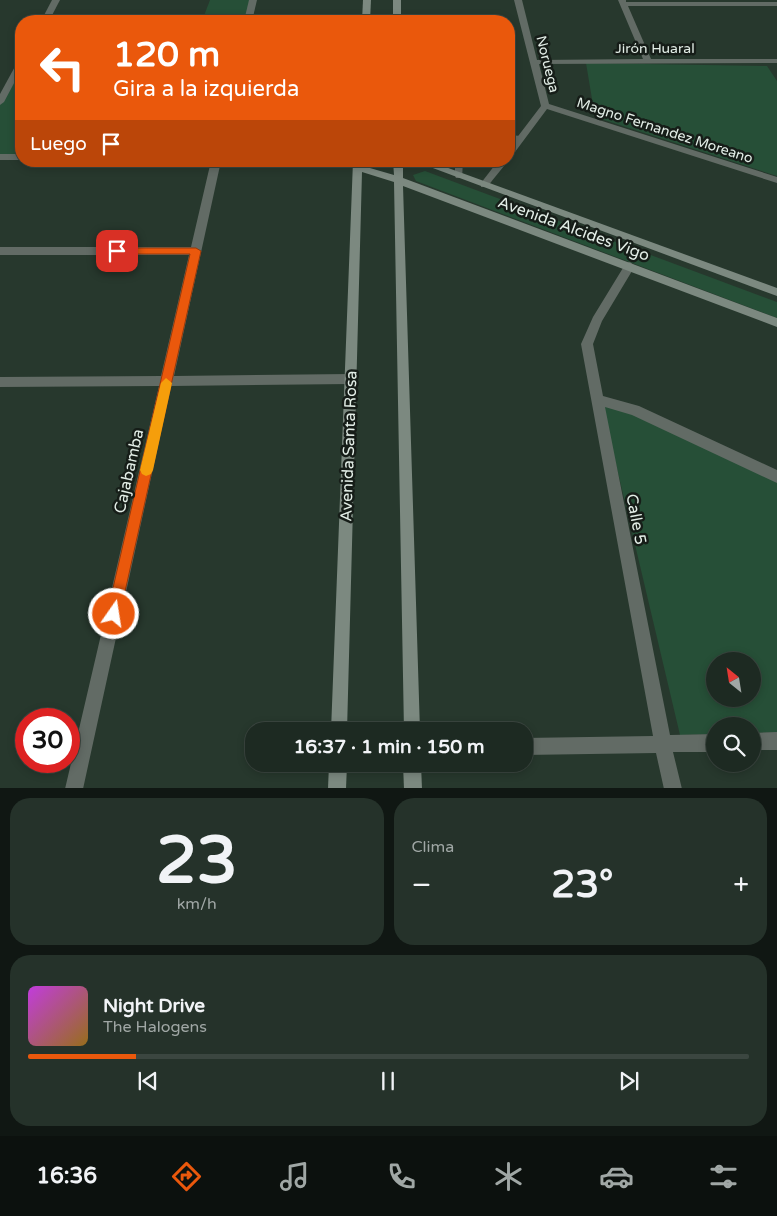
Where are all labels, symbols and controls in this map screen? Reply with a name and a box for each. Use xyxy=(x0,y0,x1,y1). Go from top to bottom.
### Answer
text: 120 m xyxy=(113,34,220,76)
street label: Noruega xyxy=(532,34,563,94)
icon: left xyxy=(30,35,95,100)
street label: Jirón Huaral xyxy=(615,40,695,57)
text: Gira a la izquierda xyxy=(113,76,299,102)
street label: Magno Fernandez Moreano xyxy=(575,94,755,167)
icon: arrive xyxy=(97,130,125,158)
text: Luego xyxy=(30,133,87,155)
street label: Avenida Alcides Vigo xyxy=(495,192,652,266)
pin xyxy=(96,230,138,272)
icon: arrive xyxy=(103,237,131,265)
street label: Avenida Santa Rosa xyxy=(336,370,362,522)
street label: Cajabamba xyxy=(110,427,148,515)
street label: Calle 5 xyxy=(621,492,651,546)
position arrow xyxy=(87,587,139,639)
north arrow xyxy=(706,652,761,708)
map controls xyxy=(706,652,761,772)
speed limit sign: 30 xyxy=(15,708,80,773)
button: search xyxy=(706,717,761,772)
text: 16:37 · 1 min · 150 m xyxy=(293,736,485,758)
text: 23 xyxy=(156,822,238,901)
text: Clima xyxy=(412,837,454,857)
text: 23° xyxy=(551,862,613,908)
text: − xyxy=(412,868,431,902)
text: + xyxy=(733,868,749,902)
text: km/h xyxy=(177,894,217,914)
text: Night Drive xyxy=(103,995,205,1017)
text: The Halogens xyxy=(103,1017,207,1037)
icon: previous xyxy=(134,1067,162,1095)
icon: pause xyxy=(374,1067,402,1095)
icon: next xyxy=(615,1067,643,1095)
icon: directions xyxy=(169,1159,204,1194)
icon: music xyxy=(277,1159,312,1194)
icon: phone xyxy=(384,1159,419,1194)
icon: climate xyxy=(491,1159,526,1194)
icon: car xyxy=(599,1159,634,1194)
icon: filters xyxy=(706,1159,741,1194)
text: 16:36 xyxy=(36,1163,97,1189)

